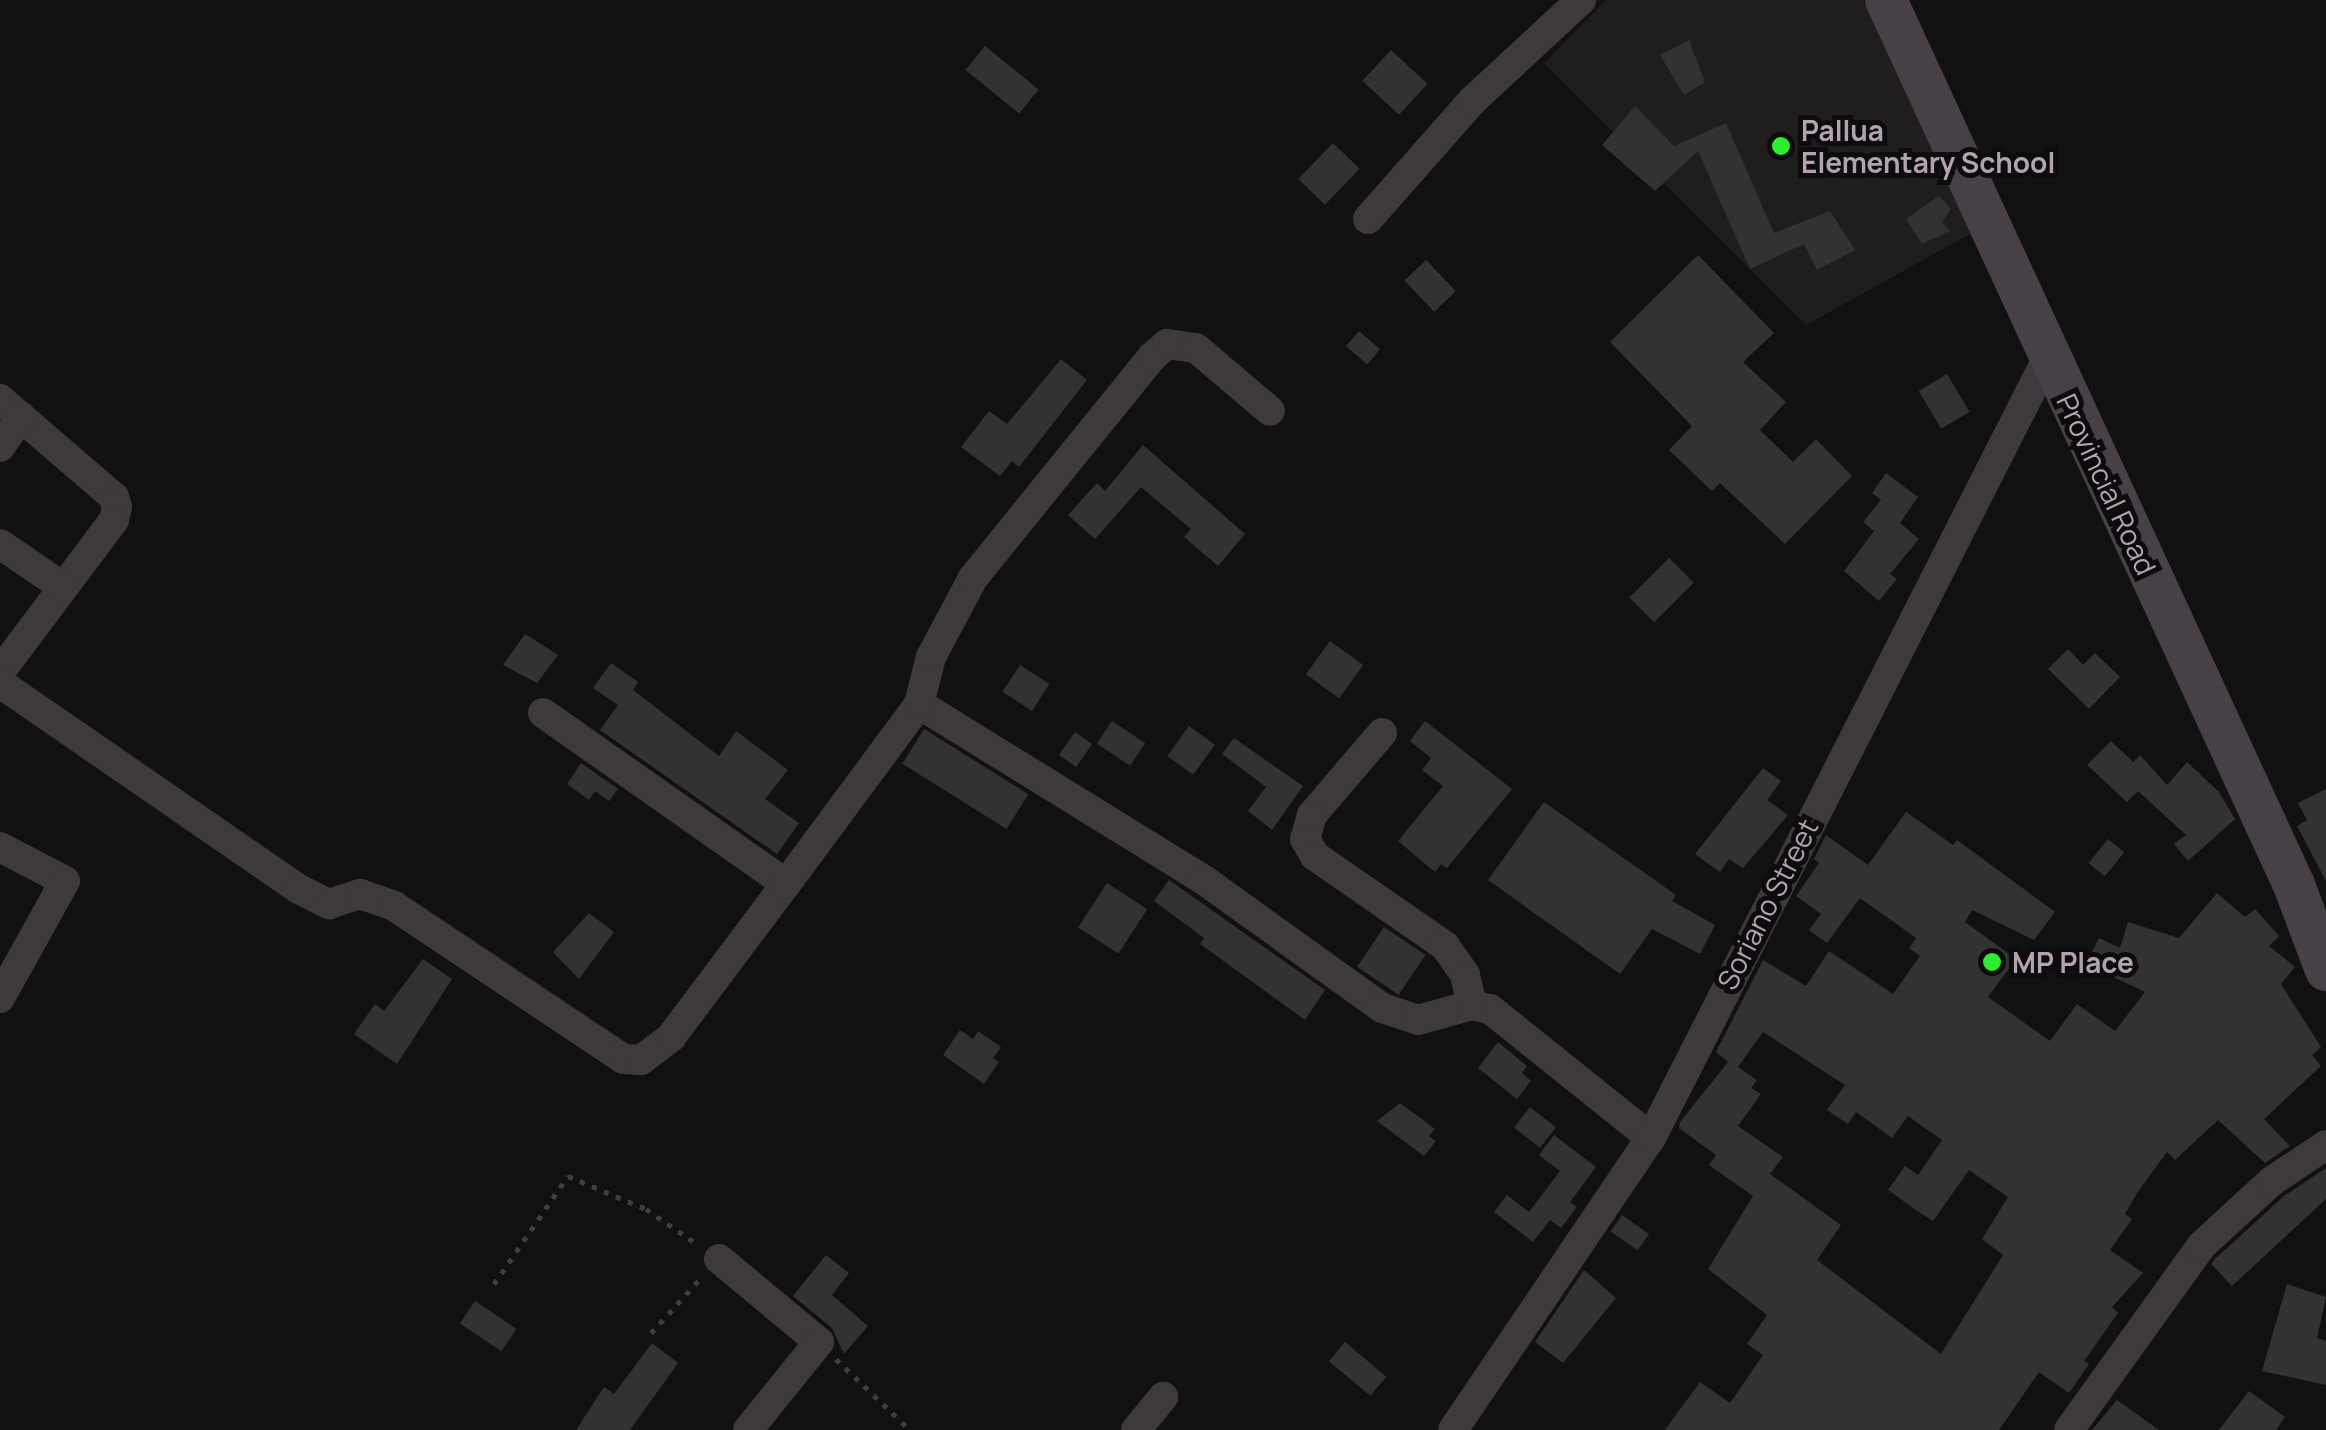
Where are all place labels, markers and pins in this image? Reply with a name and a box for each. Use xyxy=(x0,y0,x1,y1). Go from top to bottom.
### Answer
place label: Pallua Elementary School xyxy=(1801,113,2055,179)
marker: Pallua Elementary School xyxy=(1770,135,1792,157)
place label: MP Place xyxy=(2012,945,2134,979)
marker: MP Place xyxy=(1981,951,2003,973)

